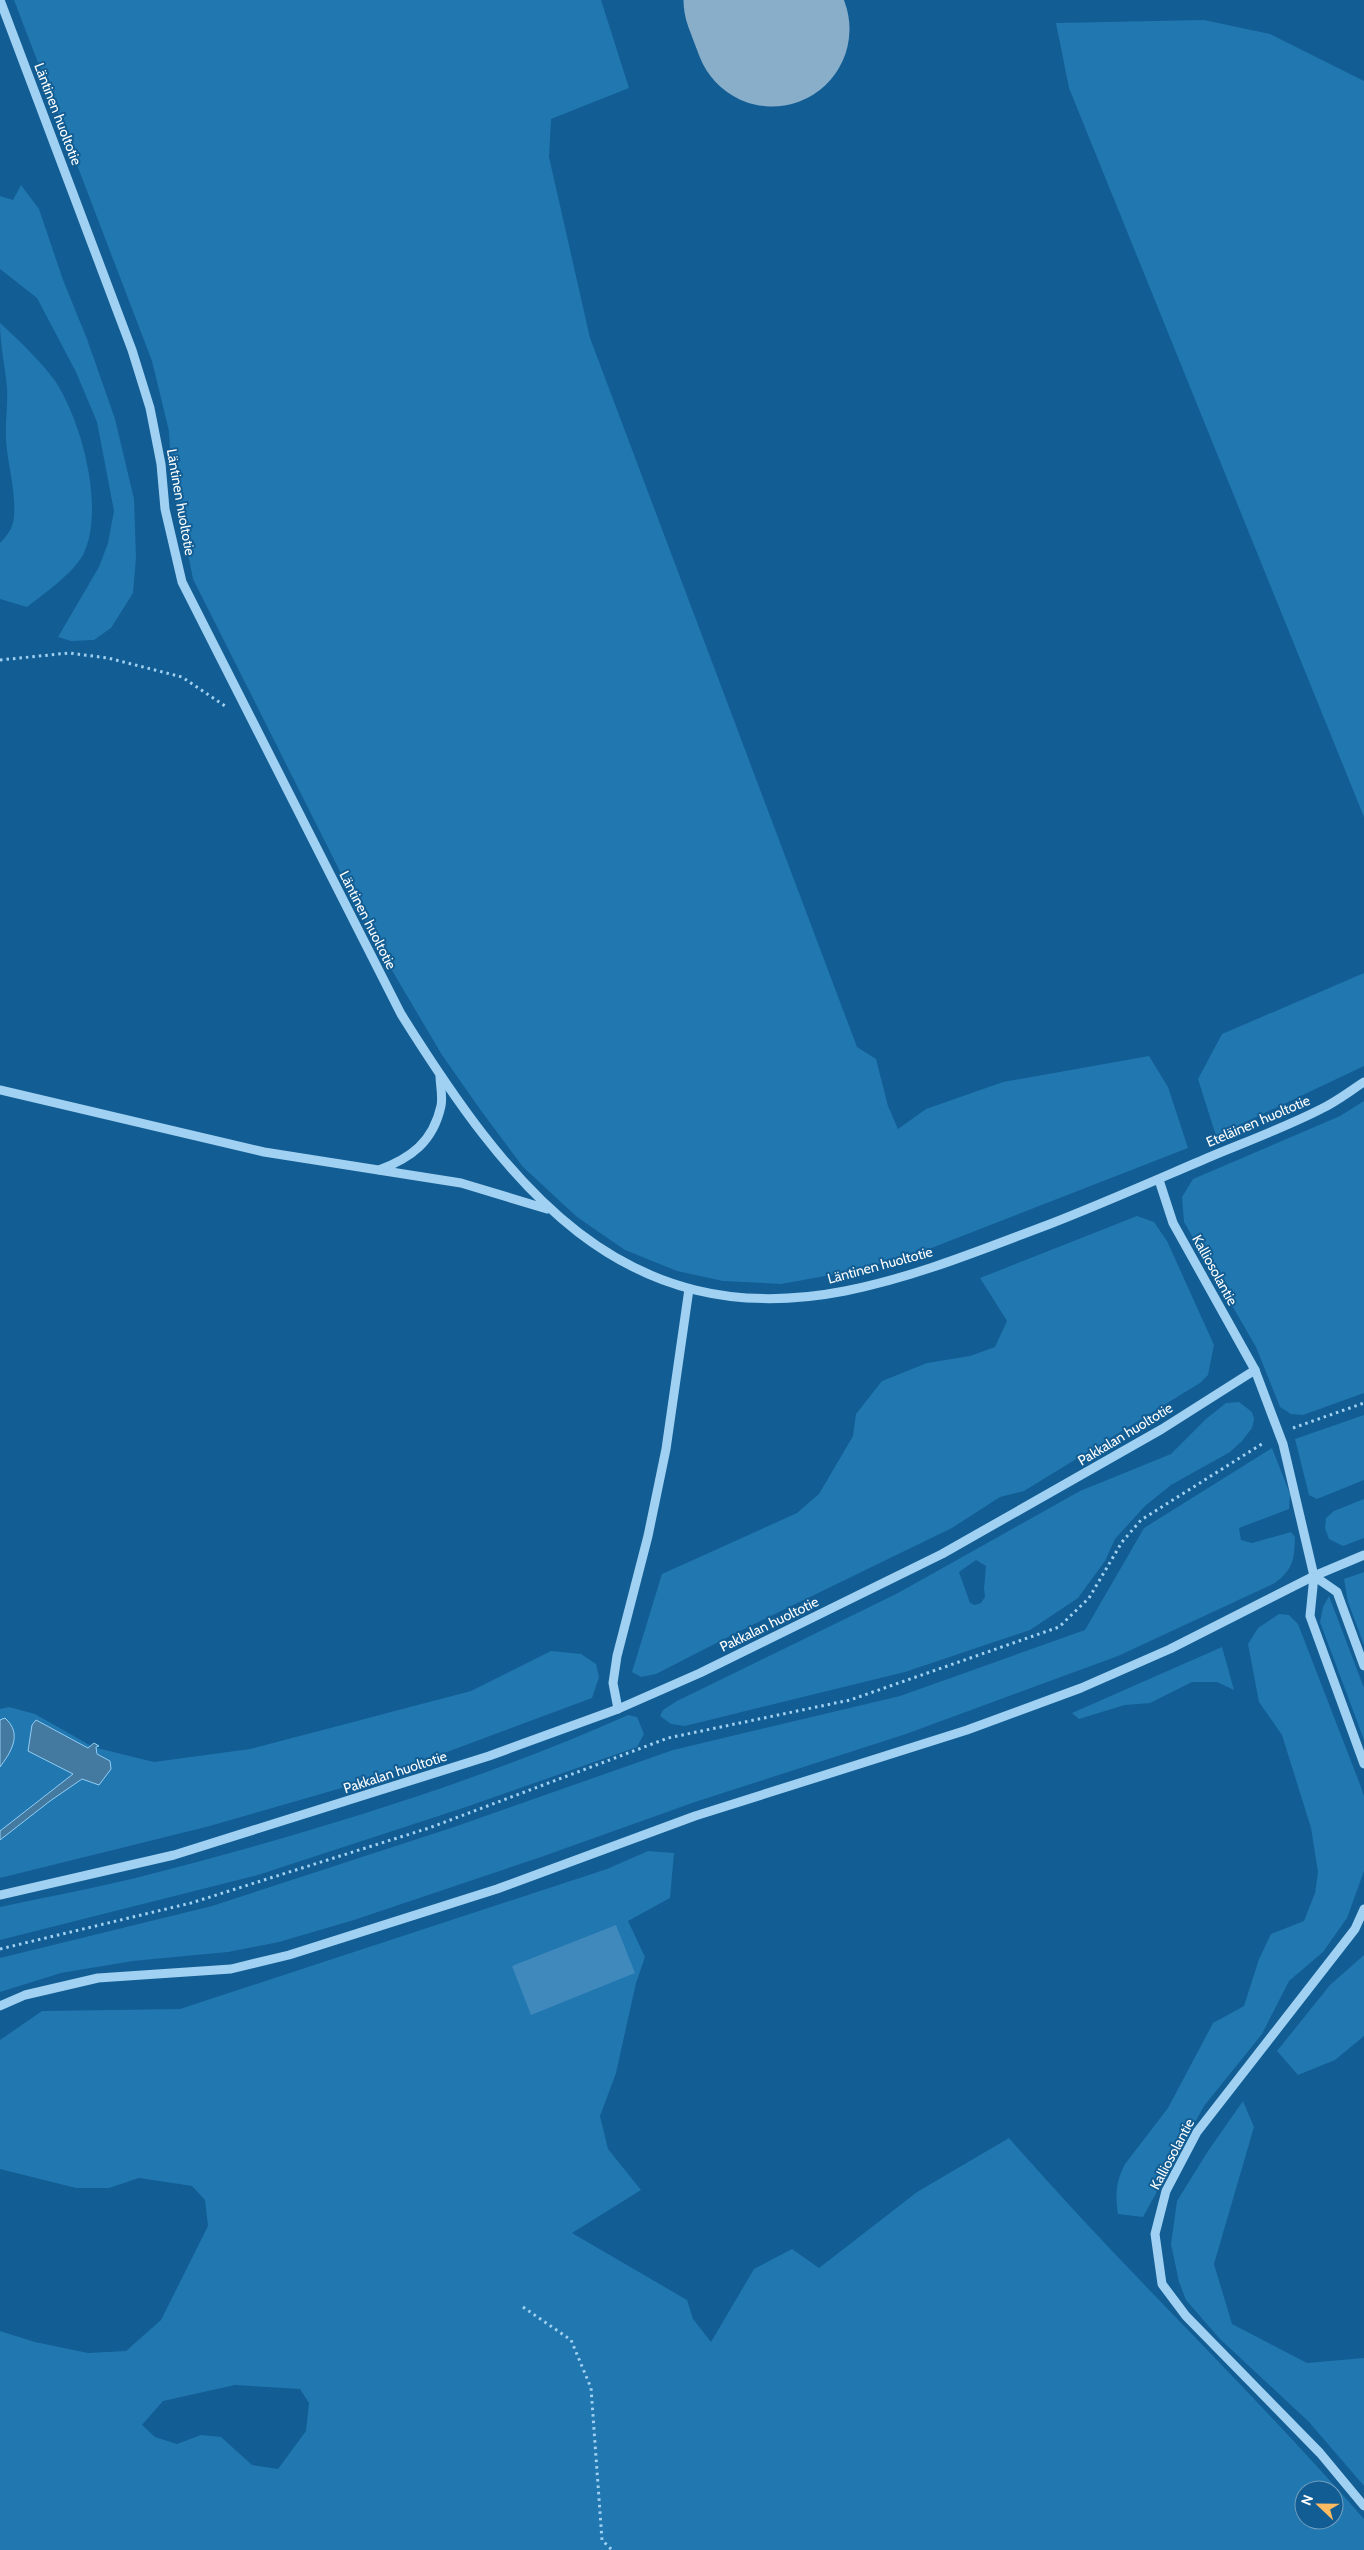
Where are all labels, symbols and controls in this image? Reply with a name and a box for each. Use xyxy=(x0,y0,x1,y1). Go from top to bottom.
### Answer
street label: Läntinen huoltotie xyxy=(30,60,86,168)
street label: Läntinen huoltotie xyxy=(163,447,199,557)
street label: Läntinen huoltotie xyxy=(335,868,401,972)
street label: Eteläinen huoltotie xyxy=(1203,1091,1313,1151)
street label: Kalliosolantie xyxy=(1188,1232,1242,1308)
street label: Läntinen huoltotie xyxy=(825,1242,935,1288)
street label: Pakkalan huoltotie xyxy=(1074,1399,1176,1469)
street label: Pakkalan huoltotie xyxy=(717,1592,821,1656)
street label: Pakkalan huoltotie xyxy=(341,1747,449,1797)
street label: Kalliosolantie xyxy=(1146,2115,1198,2193)
north arrow xyxy=(1294,2480,1344,2530)
text: N xyxy=(1297,2492,1317,2508)

